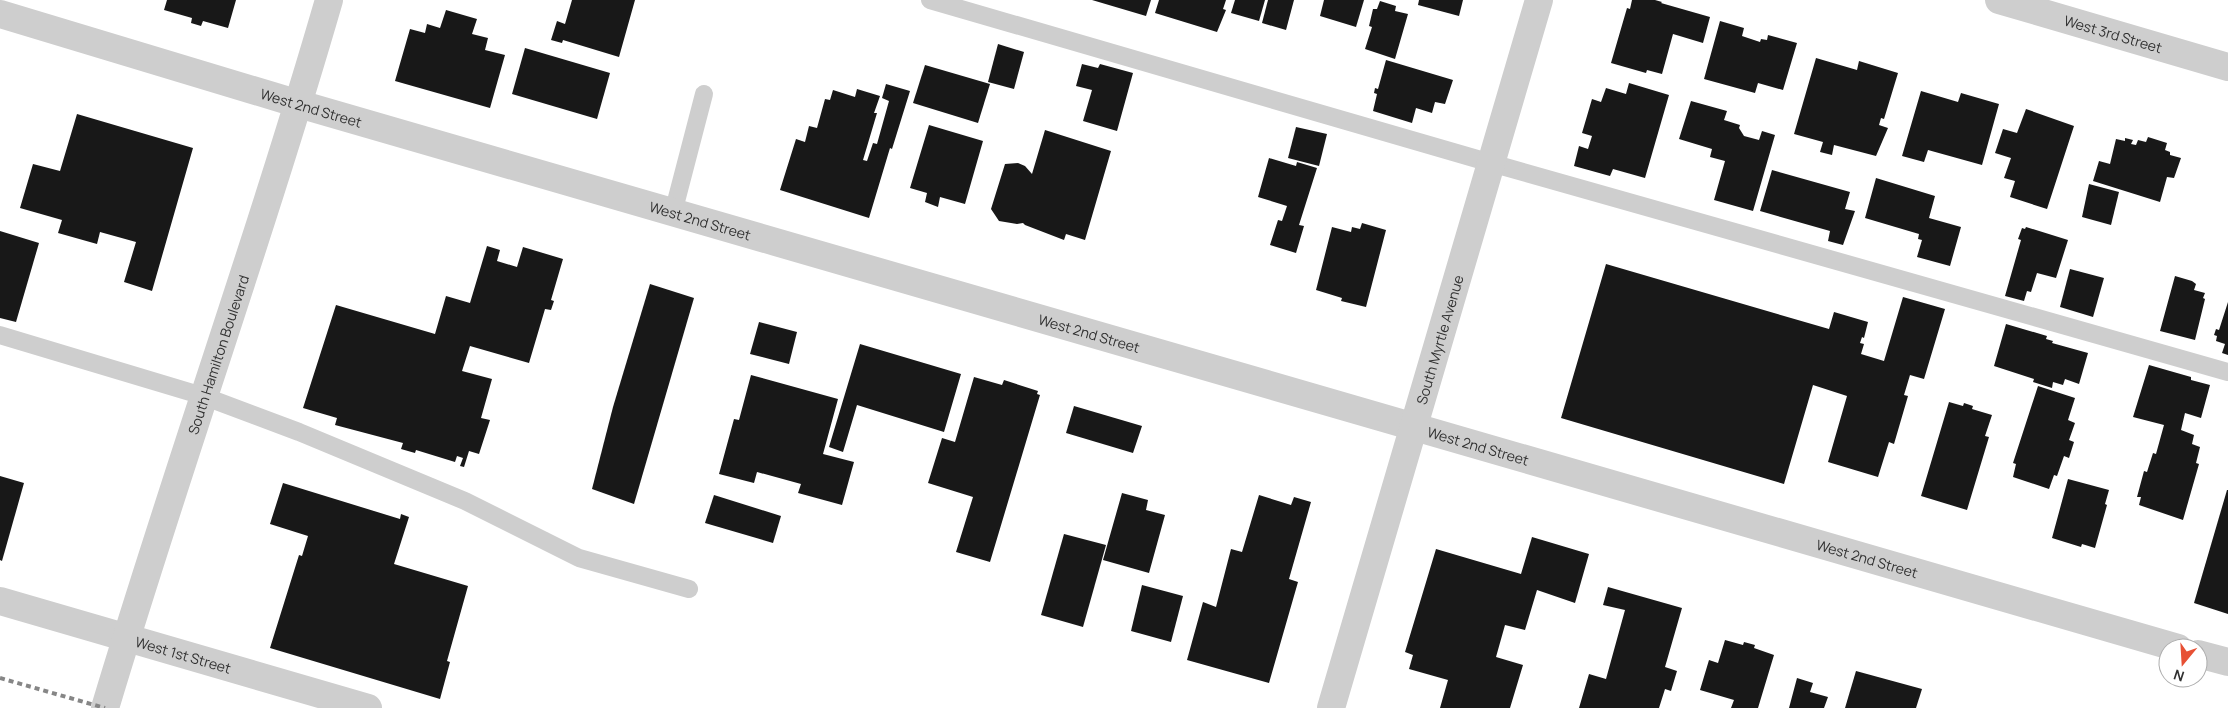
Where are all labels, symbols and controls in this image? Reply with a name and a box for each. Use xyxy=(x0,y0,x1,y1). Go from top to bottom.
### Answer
street label: West 3rd Street xyxy=(2062,10,2165,57)
street label: West 2nd Street xyxy=(258,83,365,131)
street label: West 2nd Street xyxy=(647,196,754,244)
street label: South Hamilton Boulevard xyxy=(183,272,253,437)
street label: South Myrtle Avenue xyxy=(1411,273,1467,407)
street label: West 2nd Street xyxy=(1036,309,1143,357)
street label: West 2nd Street xyxy=(1425,422,1532,469)
street label: West 2nd Street xyxy=(1814,534,1921,582)
street label: West 1st Street xyxy=(133,631,234,677)
north arrow xyxy=(2158,638,2208,688)
text: N xyxy=(2171,665,2187,686)

